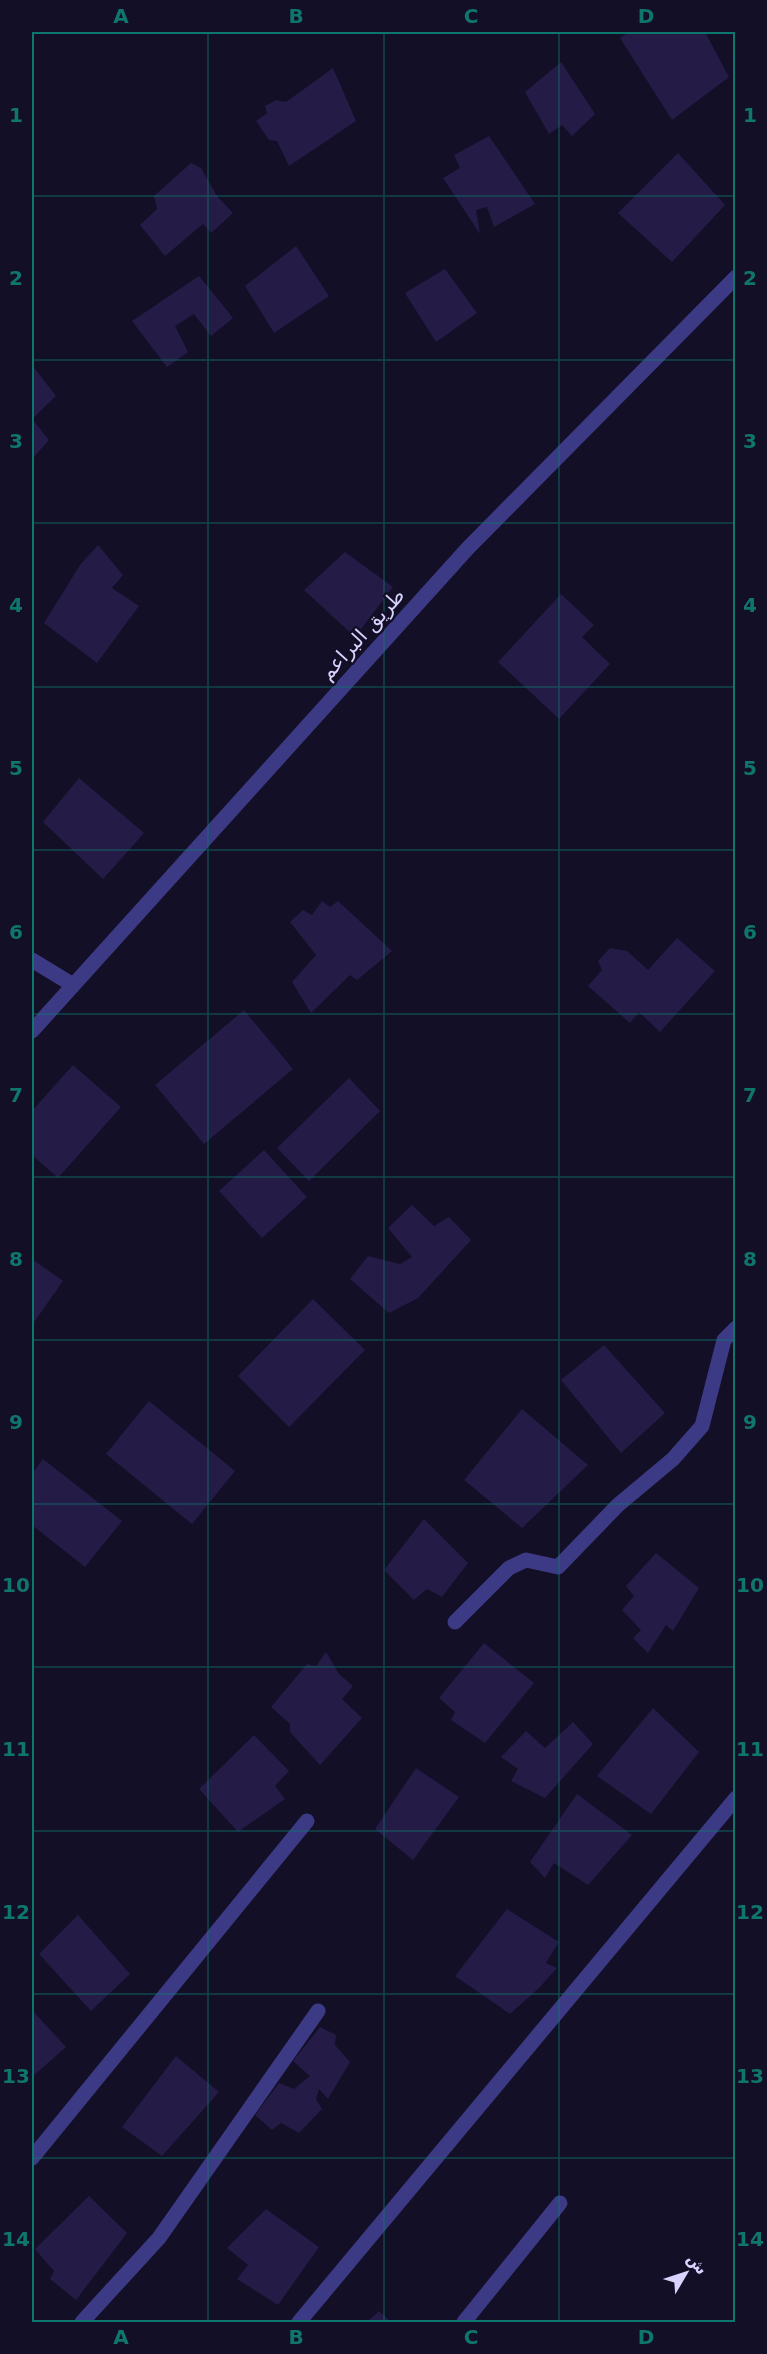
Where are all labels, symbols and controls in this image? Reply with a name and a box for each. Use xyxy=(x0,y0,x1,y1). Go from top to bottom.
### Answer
text: A xyxy=(113,4,129,28)
text: B xyxy=(288,4,304,28)
text: C xyxy=(464,4,478,28)
text: D xyxy=(638,4,654,28)
text: 1 xyxy=(9,103,23,127)
text: 1 xyxy=(743,103,757,127)
text: 2 xyxy=(9,266,23,290)
text: 2 xyxy=(743,266,757,290)
text: 3 xyxy=(9,429,23,453)
text: 3 xyxy=(743,429,757,453)
street label: طريق البراعم xyxy=(315,583,409,685)
text: 4 xyxy=(9,593,23,617)
text: 4 xyxy=(743,593,757,617)
text: 5 xyxy=(9,756,23,780)
text: 5 xyxy=(743,756,757,780)
text: 6 xyxy=(9,920,23,944)
text: 6 xyxy=(743,920,757,944)
text: 7 xyxy=(9,1083,23,1107)
text: 7 xyxy=(743,1083,757,1107)
text: 8 xyxy=(9,1247,23,1271)
text: 8 xyxy=(743,1247,757,1271)
text: 9 xyxy=(9,1410,23,1434)
text: 9 xyxy=(743,1410,757,1434)
text: 10 xyxy=(2,1573,30,1597)
text: 10 xyxy=(736,1573,764,1597)
text: 11 xyxy=(2,1737,30,1761)
text: 11 xyxy=(736,1737,764,1761)
text: 12 xyxy=(2,1900,30,1924)
text: 12 xyxy=(736,1900,764,1924)
text: 13 xyxy=(2,2064,30,2088)
text: 13 xyxy=(736,2064,764,2088)
text: 14 xyxy=(2,2227,30,2251)
text: 14 xyxy=(736,2227,764,2251)
north arrow xyxy=(656,2243,716,2303)
text: ش xyxy=(683,2249,712,2278)
text: A xyxy=(113,2325,129,2349)
text: B xyxy=(288,2325,304,2349)
text: C xyxy=(464,2325,478,2349)
text: D xyxy=(638,2325,654,2349)

